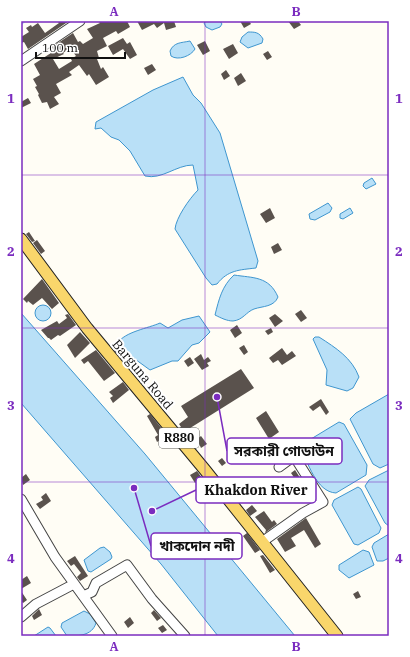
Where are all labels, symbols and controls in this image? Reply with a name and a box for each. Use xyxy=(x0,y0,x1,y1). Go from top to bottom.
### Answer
text: A xyxy=(109,3,119,20)
text: B xyxy=(291,3,301,20)
scale bar xyxy=(36,34,125,60)
text: 100 m xyxy=(42,40,78,55)
text: 1 xyxy=(7,90,15,107)
text: 1 xyxy=(395,90,403,107)
text: 2 xyxy=(7,243,15,260)
text: 2 xyxy=(395,243,403,260)
street label: Barguna Road xyxy=(108,336,177,413)
text: 3 xyxy=(7,397,15,414)
text: 3 xyxy=(395,397,403,414)
road number: R880 xyxy=(159,428,199,448)
callout: সরকারী গোডাউন xyxy=(227,438,342,464)
text: সরকারী গোডাউন xyxy=(233,442,334,460)
callout: Khakdon River xyxy=(196,477,316,503)
text: Khakdon River xyxy=(204,481,308,499)
callout: খাকদোন নদী xyxy=(151,533,242,559)
text: খাকদোন নদী xyxy=(159,537,236,555)
text: 4 xyxy=(7,550,15,567)
text: 4 xyxy=(395,550,403,567)
text: A xyxy=(109,638,119,655)
text: B xyxy=(291,638,301,655)

